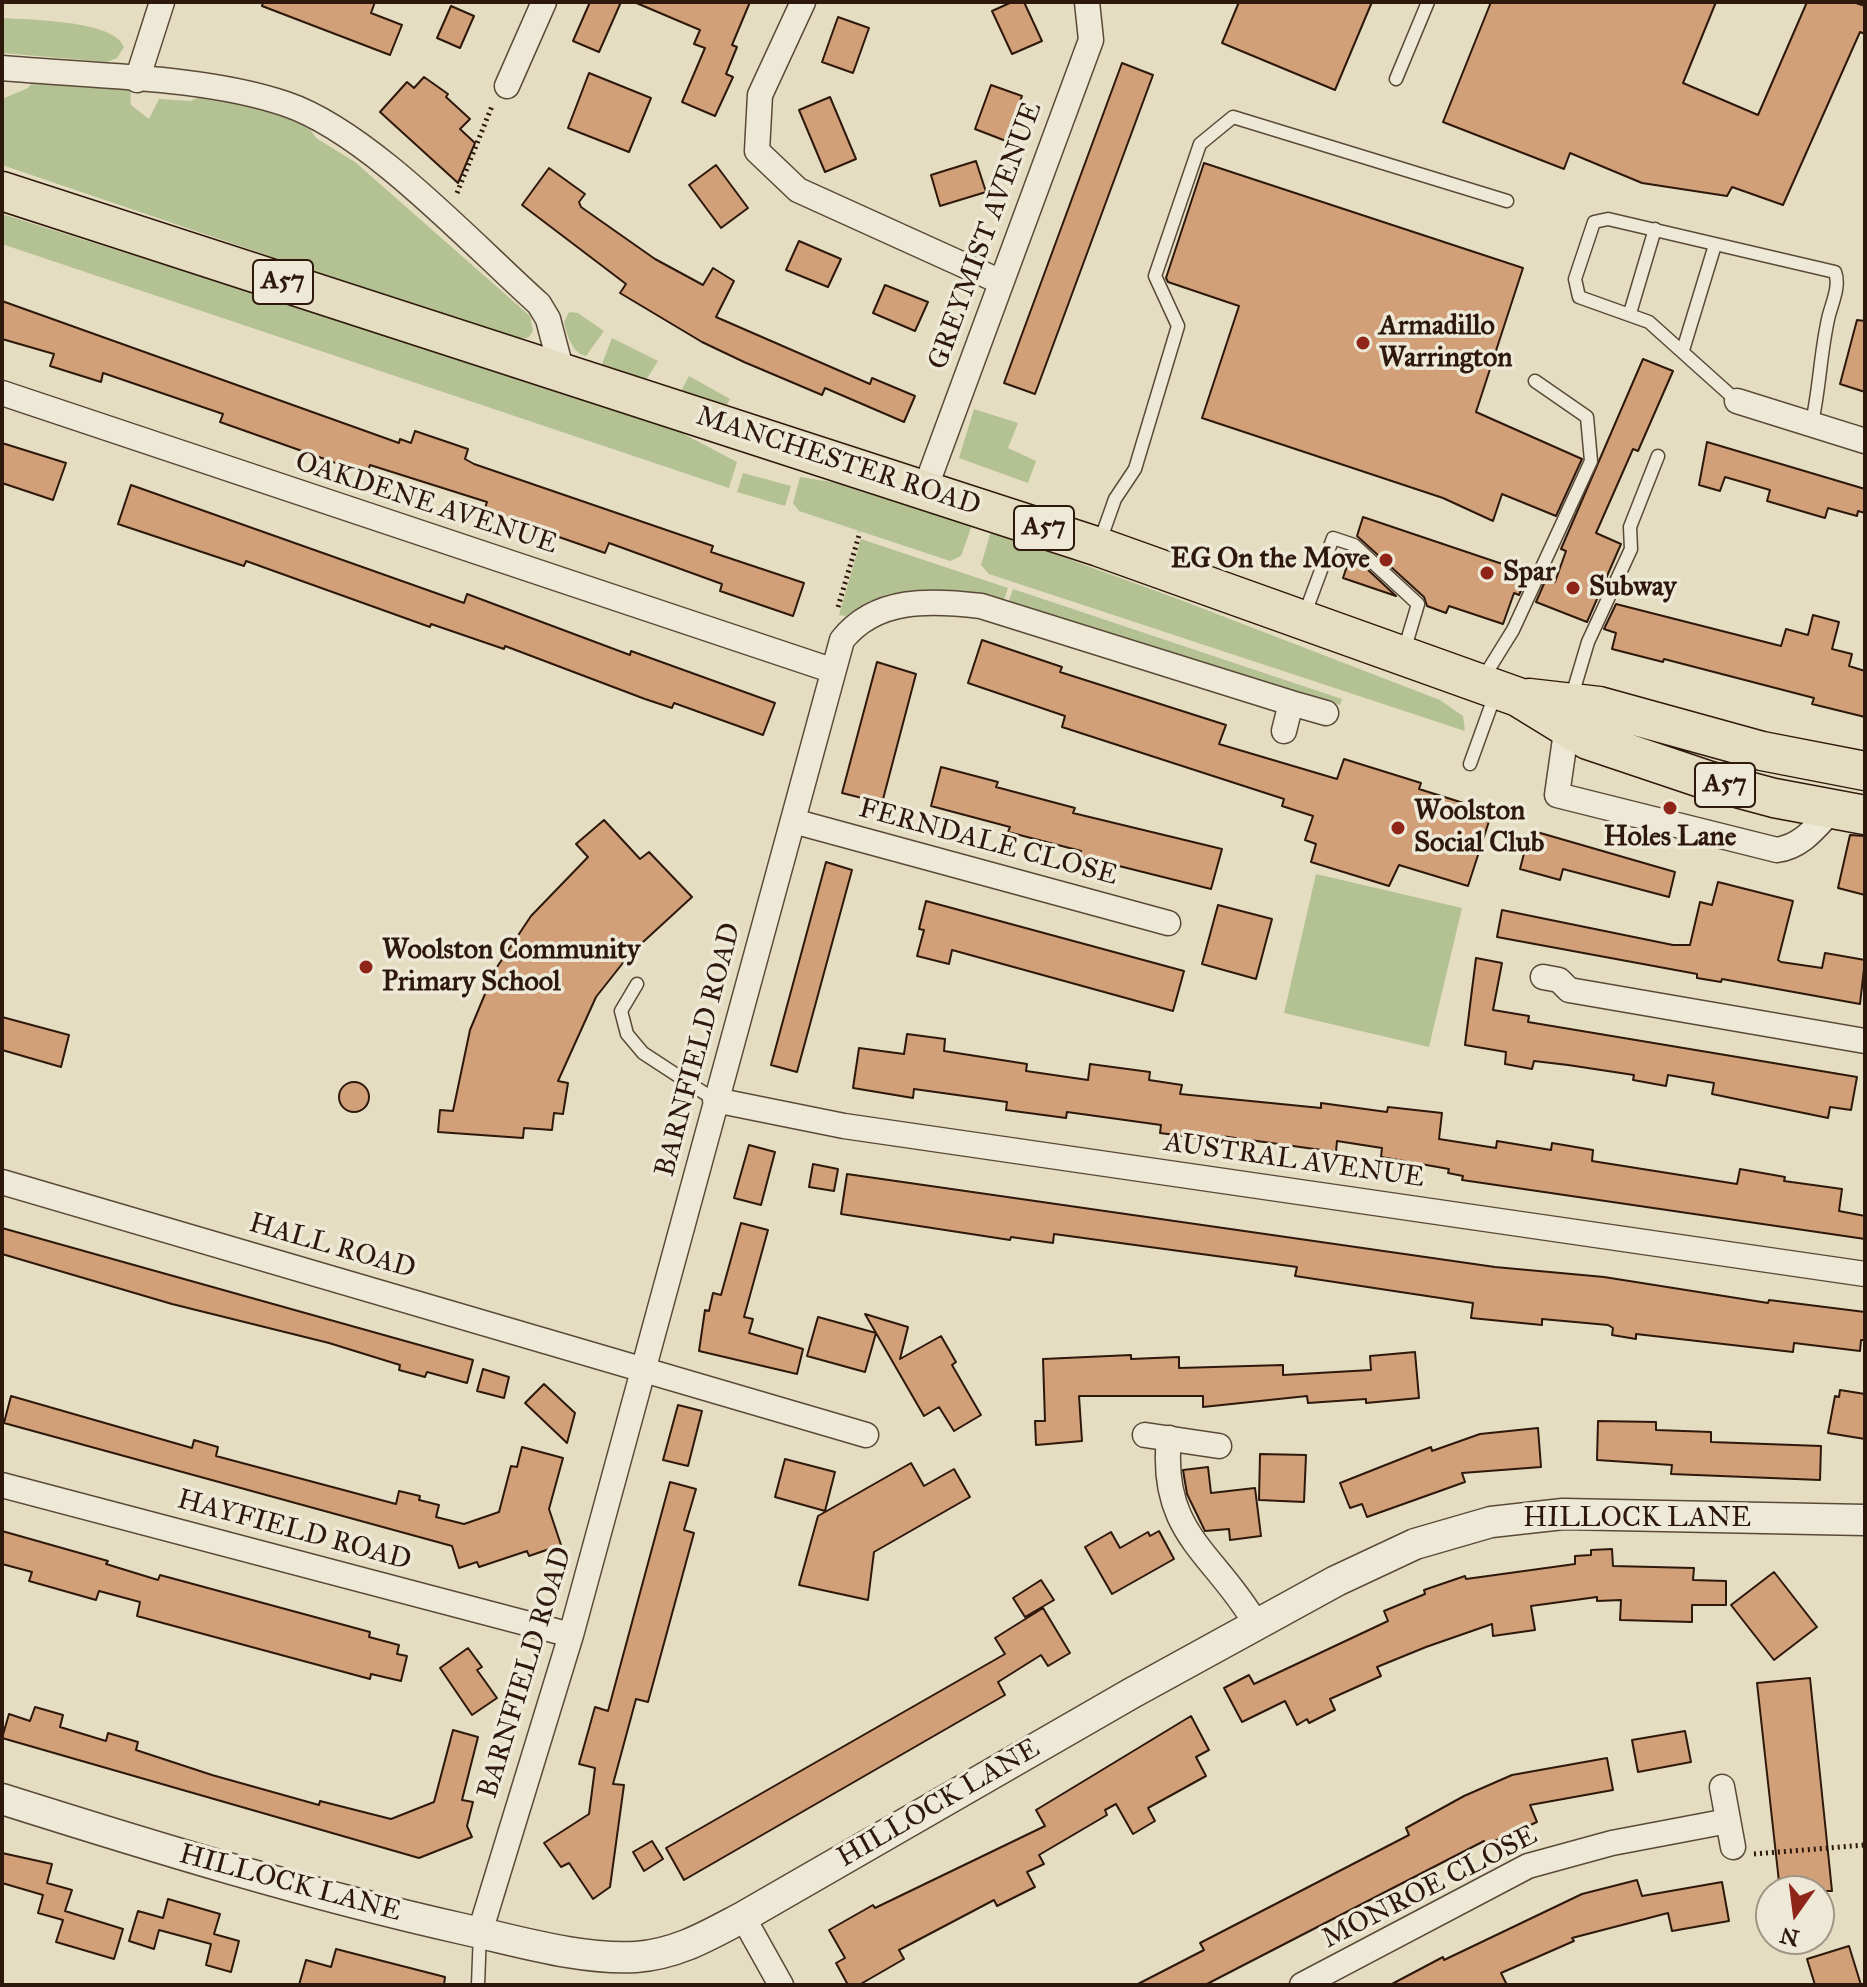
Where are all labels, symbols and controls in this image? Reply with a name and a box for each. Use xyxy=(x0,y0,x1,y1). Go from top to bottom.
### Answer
street label: GREYMIST AVENUE xyxy=(922,98,1050,374)
road number: A57 xyxy=(253,260,313,304)
place label: Armadillo Warrington xyxy=(1379,310,1512,376)
marker: Armadillo Warrington xyxy=(1354,334,1372,352)
street label: MANCHESTER ROAD xyxy=(692,400,984,524)
street label: OAKDENE AVENUE xyxy=(291,446,561,562)
road number: A57 xyxy=(1014,506,1074,550)
place label: EG On the Move xyxy=(1170,543,1370,577)
marker: EG On the Move xyxy=(1377,551,1395,569)
place label: Spar xyxy=(1503,556,1555,590)
marker: Spar xyxy=(1478,564,1496,582)
place label: Subway xyxy=(1589,571,1676,605)
marker: Subway xyxy=(1564,579,1582,597)
road number: A57 xyxy=(1695,763,1755,807)
street label: FERNDALE CLOSE xyxy=(855,792,1121,894)
place label: Woolston Social Club xyxy=(1414,795,1544,861)
marker: Holes Lane xyxy=(1661,799,1679,817)
marker: Woolston Social Club xyxy=(1389,819,1407,837)
place label: Holes Lane xyxy=(1604,821,1736,855)
street label: BARNFIELD ROAD xyxy=(649,920,749,1180)
place label: Woolston Community Primary School xyxy=(382,934,640,1000)
marker: Woolston Community Primary School xyxy=(357,958,375,976)
street label: AUSTRAL AVENUE xyxy=(1162,1126,1426,1196)
street label: HALL ROAD xyxy=(245,1207,419,1287)
street label: HAYFIELD ROAD xyxy=(173,1484,415,1578)
street label: HILLOCK LANE xyxy=(1523,1502,1751,1536)
street label: BARNFIELD ROAD xyxy=(472,1543,580,1803)
street label: HILLOCK LANE xyxy=(832,1732,1046,1876)
street label: MONROE CLOSE xyxy=(1317,1819,1543,1957)
street label: HILLOCK LANE xyxy=(175,1838,405,1930)
north arrow xyxy=(1755,1875,1835,1955)
text: N xyxy=(1777,1921,1802,1952)

